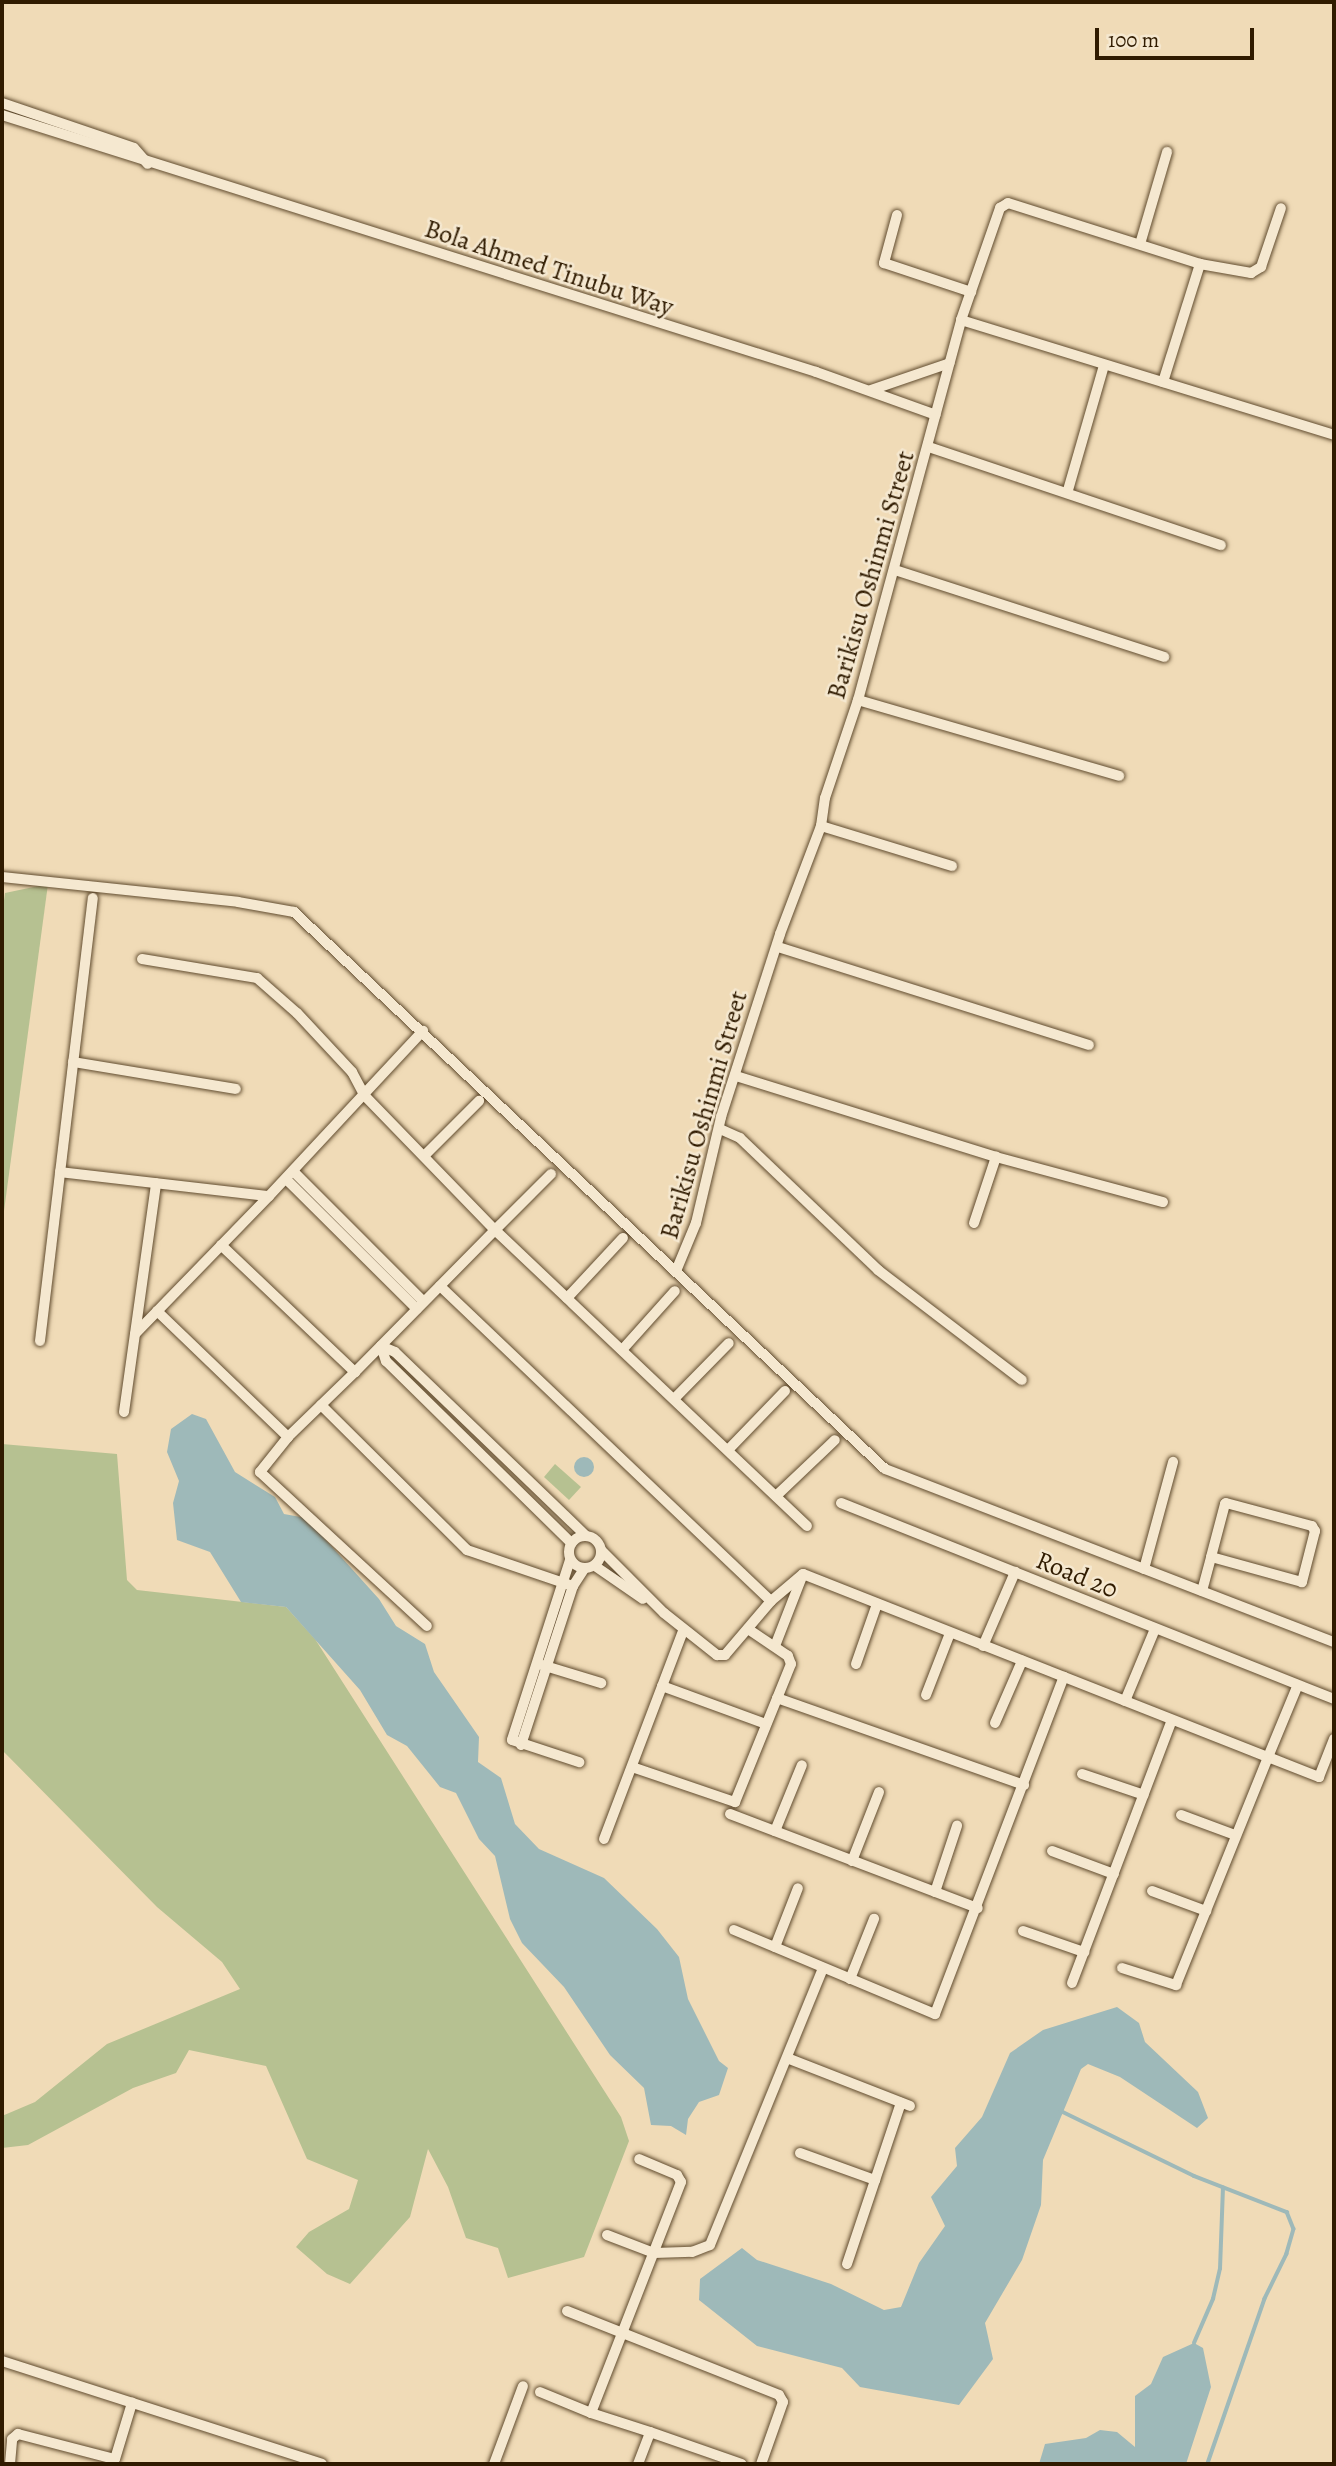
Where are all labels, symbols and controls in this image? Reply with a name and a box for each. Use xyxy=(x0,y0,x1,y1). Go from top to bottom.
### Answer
scale bar xyxy=(1098,14,1257,58)
text: 100 m xyxy=(1108,26,1159,54)
street label: Bola Ahmed Tinubu Way xyxy=(421,213,677,323)
street label: Barikisu Oshinmi Street xyxy=(821,447,921,703)
street label: Barikisu Oshinmi Street xyxy=(654,987,754,1243)
street label: Road 20 xyxy=(1032,1545,1122,1605)

